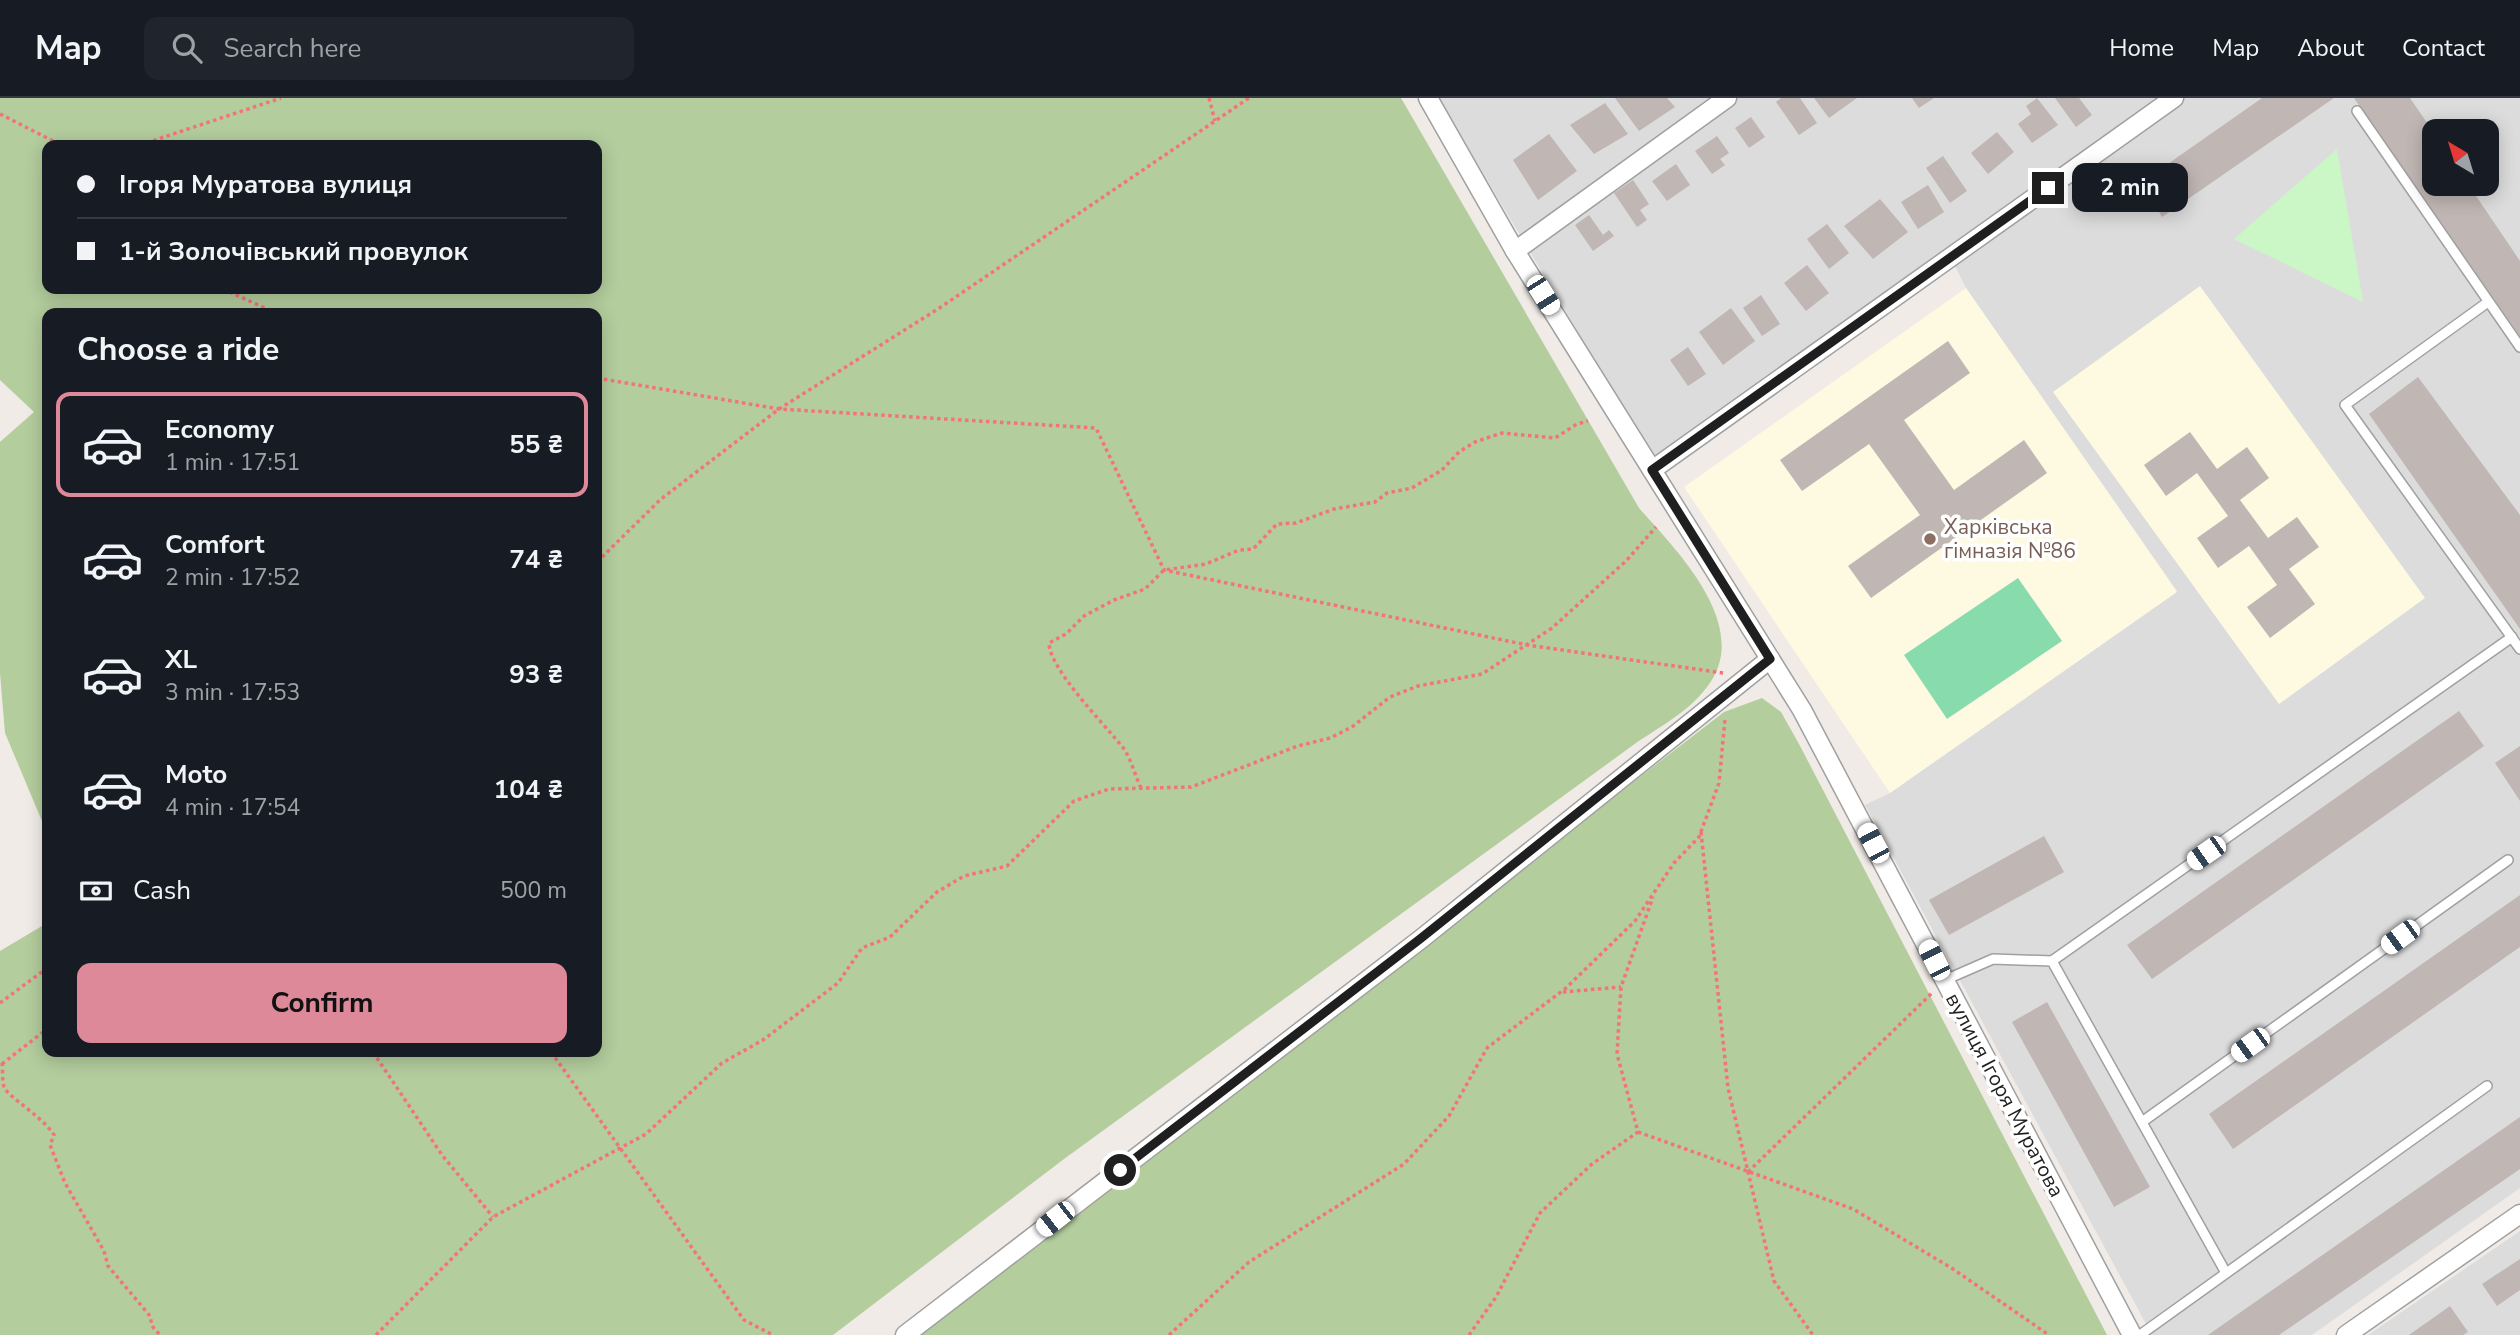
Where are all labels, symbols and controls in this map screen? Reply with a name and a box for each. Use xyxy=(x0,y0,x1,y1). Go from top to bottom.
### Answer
search box xyxy=(144,17,634,80)
text: Map xyxy=(35,26,102,71)
icon: search xyxy=(168,29,206,67)
text: Search here xyxy=(224,31,361,66)
text: Home xyxy=(2109,32,2174,64)
text: Map xyxy=(2212,32,2259,64)
text: About xyxy=(2297,32,2364,64)
text: Contact xyxy=(2402,32,2485,64)
north arrow xyxy=(2422,119,2499,196)
map controls xyxy=(2422,119,2499,196)
callout: 2 min xyxy=(2072,164,2188,212)
text: Ігоря Муратова вулиця xyxy=(119,167,412,202)
route end xyxy=(2032,172,2064,204)
text: 2 min xyxy=(2100,172,2160,203)
text: 1-й Золочівський провулок xyxy=(119,234,468,269)
car xyxy=(1523,272,1564,318)
text: Choose a ride xyxy=(77,328,279,371)
text: Economy xyxy=(165,412,274,447)
icon: car xyxy=(81,413,144,476)
text: 55 ₴ xyxy=(509,427,563,462)
text: 1 min · 17:51 xyxy=(165,447,300,478)
place label: Харківська гімназія №86 xyxy=(1944,513,2076,565)
text: Comfort xyxy=(165,527,265,562)
icon: car xyxy=(81,528,144,591)
marker: Харківська гімназія №86 xyxy=(1922,531,1938,547)
text: 74 ₴ xyxy=(509,542,563,577)
text: 2 min · 17:52 xyxy=(165,562,300,593)
text: XL xyxy=(165,642,197,677)
icon: car xyxy=(81,643,144,706)
text: 93 ₴ xyxy=(509,657,563,692)
text: 3 min · 17:53 xyxy=(165,677,300,708)
text: Moto xyxy=(165,757,227,792)
icon: car xyxy=(81,758,144,821)
text: 104 ₴ xyxy=(494,772,563,807)
text: 4 min · 17:54 xyxy=(165,792,300,823)
car xyxy=(1854,820,1893,866)
car xyxy=(2183,832,2230,874)
icon: cash xyxy=(77,872,115,910)
text: Cash xyxy=(133,873,191,908)
text: 500 m xyxy=(500,875,567,906)
car xyxy=(2377,916,2424,958)
car xyxy=(1916,937,1953,983)
button: Confirm xyxy=(77,963,567,1043)
street label: вулиця Ігоря Муратова xyxy=(1939,988,2071,1202)
car xyxy=(2227,1024,2274,1066)
route start xyxy=(1104,1154,1136,1186)
car xyxy=(1032,1198,1079,1240)

